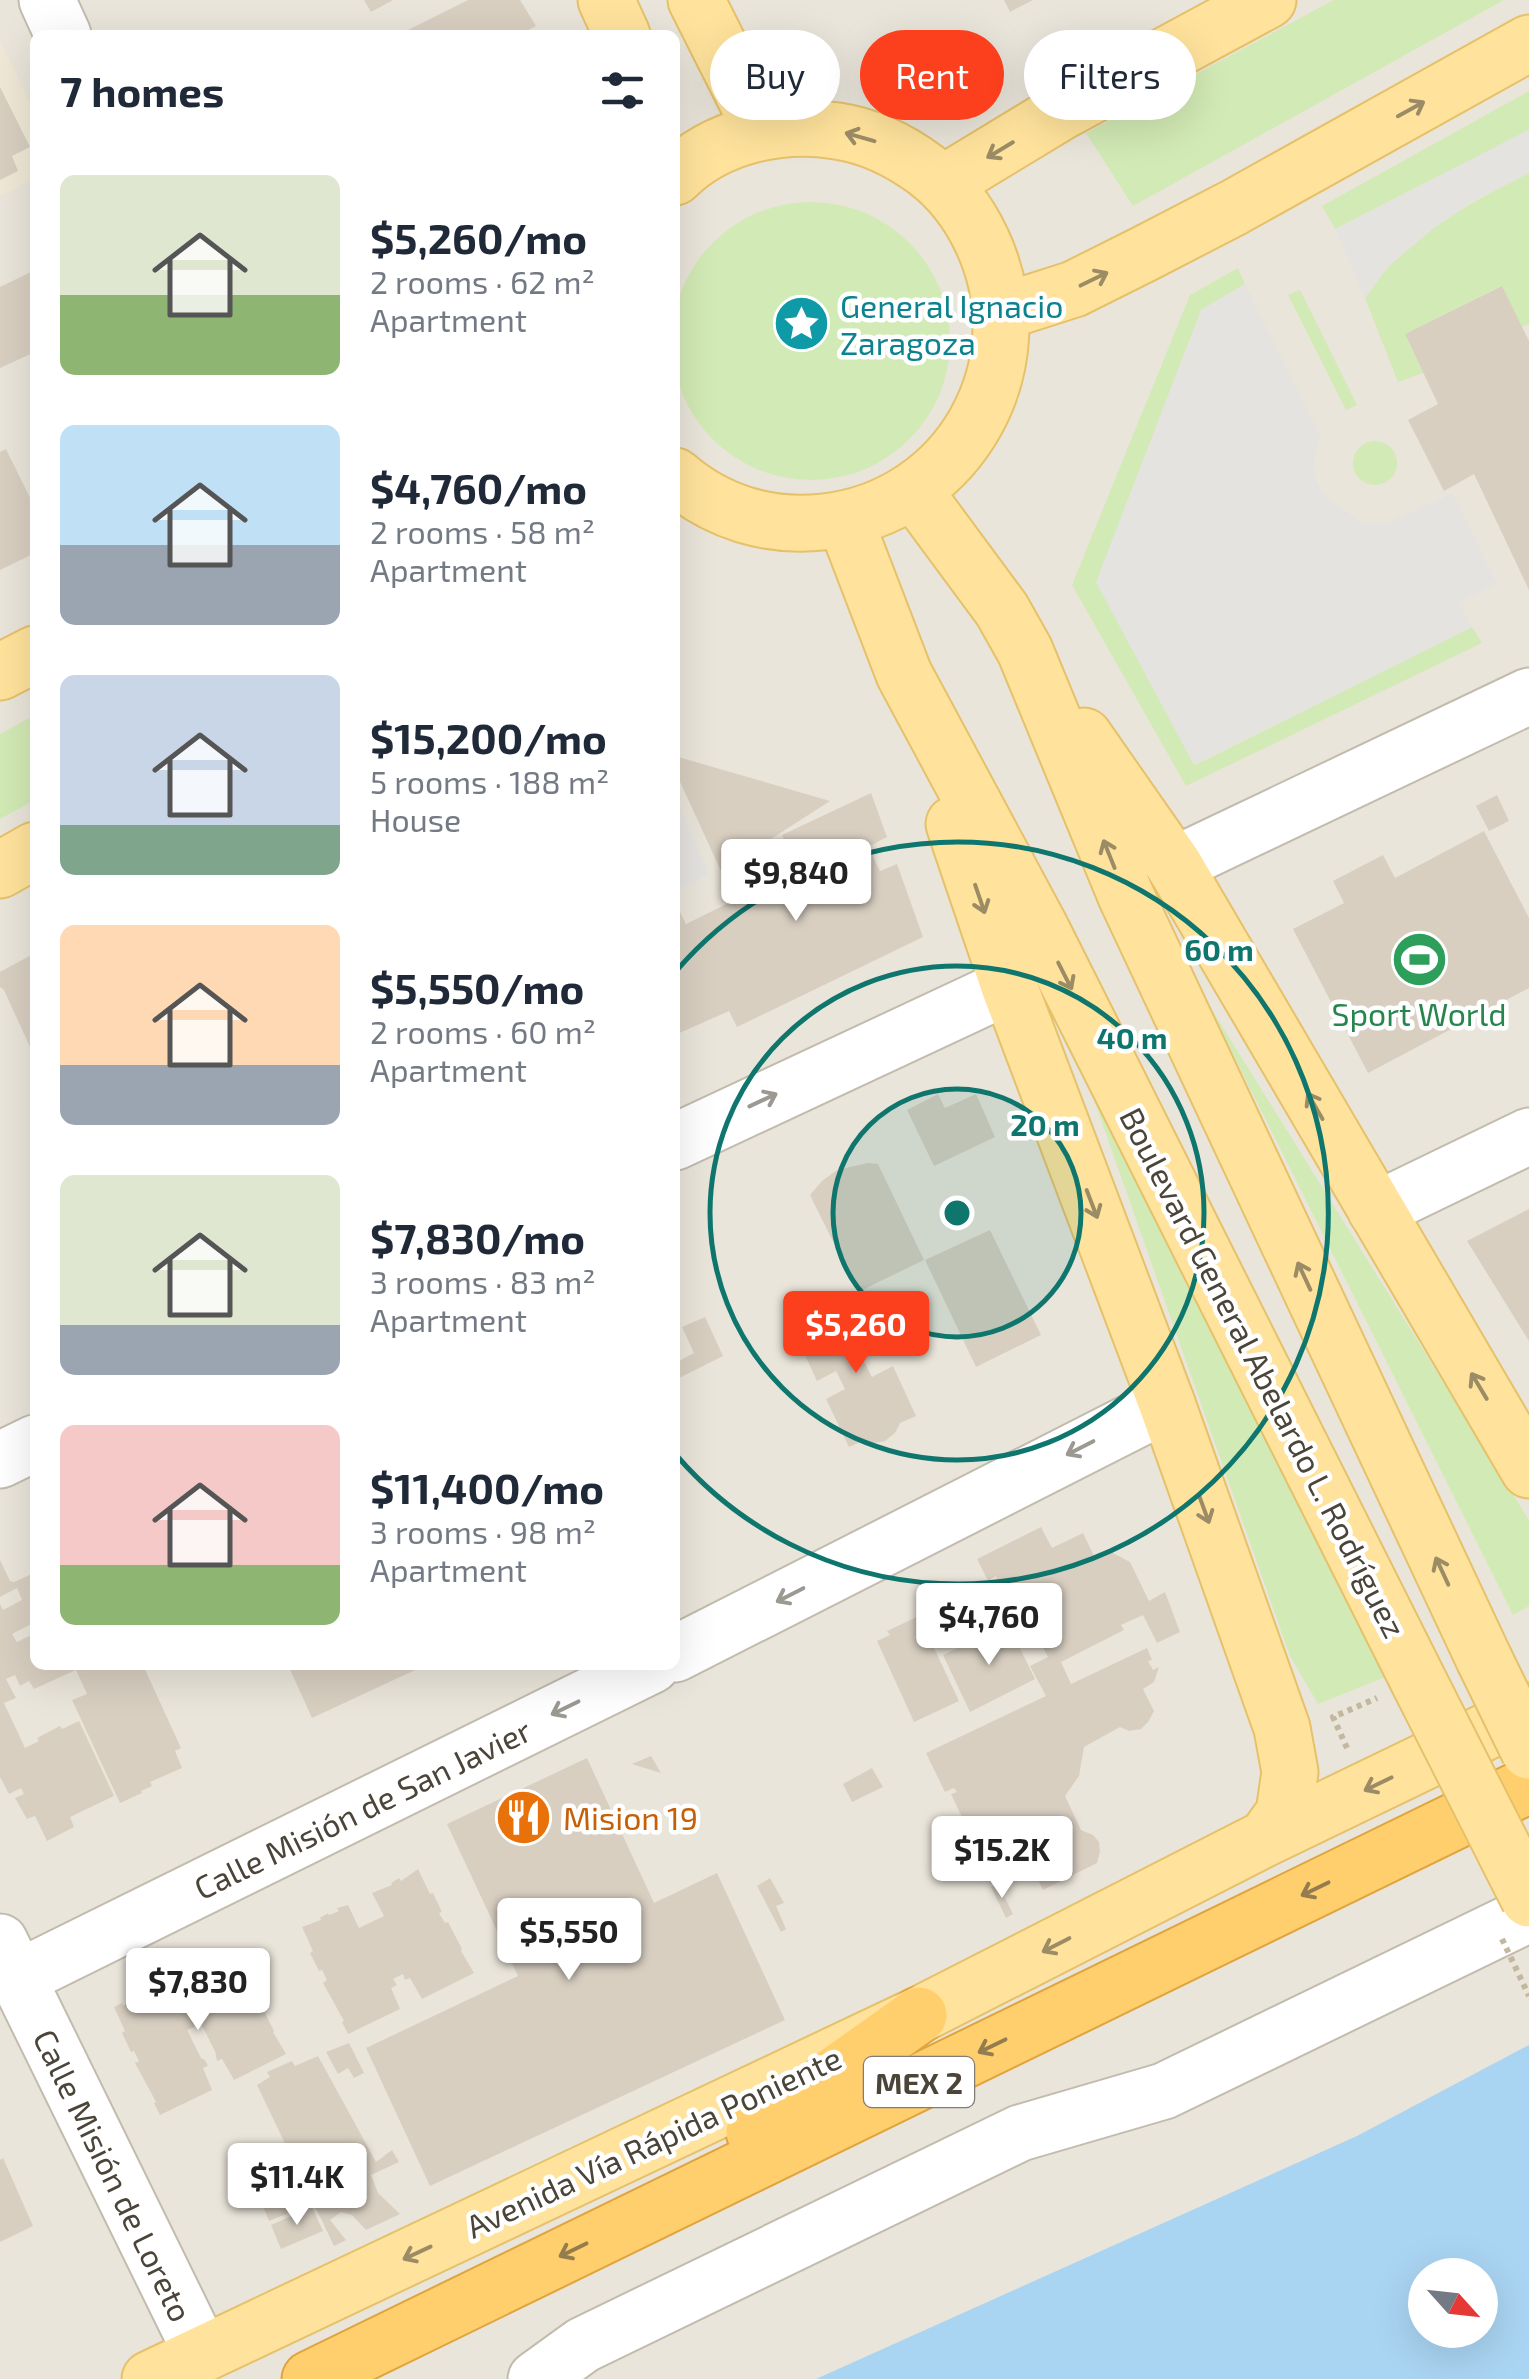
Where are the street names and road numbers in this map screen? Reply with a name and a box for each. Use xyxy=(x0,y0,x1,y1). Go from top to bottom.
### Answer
street label: Boulevard General Abelardo L. Rodríguez xyxy=(1113,1101,1415,1643)
street label: Calle Misión de San Javier xyxy=(187,1710,537,1906)
street label: Calle Misión de Loreto xyxy=(27,2023,201,2327)
street label: Avenida Vía Rápida Poniente xyxy=(459,2037,847,2245)
road number: MEX 2 xyxy=(864,2057,974,2107)

